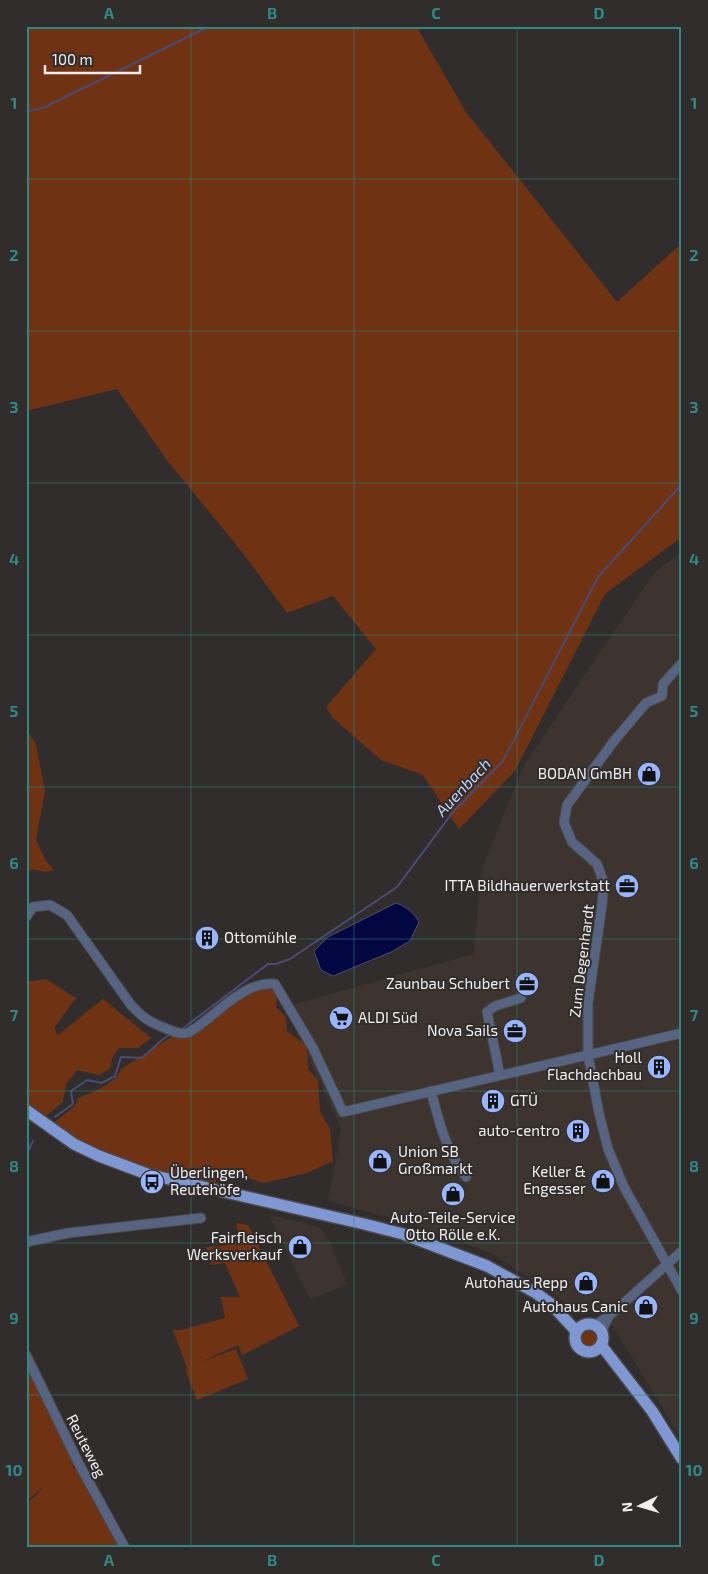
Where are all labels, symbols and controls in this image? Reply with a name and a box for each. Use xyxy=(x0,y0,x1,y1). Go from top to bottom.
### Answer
text: A xyxy=(104,3,115,22)
text: B xyxy=(267,3,277,22)
text: C xyxy=(431,3,441,22)
text: D xyxy=(594,3,605,22)
scale bar xyxy=(45,42,140,74)
text: 100 m xyxy=(52,50,93,68)
text: 1 xyxy=(11,93,17,112)
text: 1 xyxy=(691,93,697,112)
text: 2 xyxy=(9,245,19,264)
text: 2 xyxy=(689,245,699,264)
text: 3 xyxy=(9,397,19,416)
text: 3 xyxy=(689,397,699,416)
text: 4 xyxy=(9,549,19,568)
text: 4 xyxy=(689,549,699,568)
text: 5 xyxy=(10,701,19,720)
text: 5 xyxy=(690,701,699,720)
water label: Auenbach xyxy=(430,754,494,820)
shop icon: BODAN GmBH xyxy=(636,761,662,787)
place label: BODAN GmBH xyxy=(538,764,632,782)
text: 6 xyxy=(9,853,19,872)
text: 6 xyxy=(689,853,699,872)
office icon: ITTA Bildhauerwerkstatt xyxy=(614,873,640,899)
place label: ITTA Bildhauerwerkstatt xyxy=(445,876,610,894)
street label: Zum Degenhardt xyxy=(565,903,597,1018)
building icon: Ottomühle xyxy=(194,925,220,951)
place label: Ottomühle xyxy=(224,928,297,946)
office icon: Zaunbau Schubert xyxy=(514,971,540,997)
place label: Zaunbau Schubert xyxy=(386,974,510,992)
text: 7 xyxy=(10,1005,19,1024)
supermarket icon: ALDI Süd xyxy=(328,1005,354,1031)
text: 7 xyxy=(690,1005,699,1024)
place label: ALDI Süd xyxy=(358,1008,418,1026)
office icon: Nova Sails xyxy=(502,1018,528,1044)
place label: Nova Sails xyxy=(427,1021,498,1039)
place label: Holl Flachdachbau xyxy=(547,1048,643,1083)
building icon: Holl Flachdachbau xyxy=(646,1054,672,1080)
building icon: GTÜ xyxy=(480,1088,506,1114)
place label: GTÜ xyxy=(510,1091,538,1109)
building icon: auto-centro xyxy=(565,1118,591,1144)
place label: auto-centro xyxy=(478,1121,560,1139)
place label: Union SB Großmarkt xyxy=(398,1142,473,1177)
shop icon: Union SB Großmarkt xyxy=(367,1148,393,1174)
text: 8 xyxy=(9,1156,19,1175)
text: 8 xyxy=(689,1156,699,1175)
place label: Keller & Engesser xyxy=(523,1162,586,1197)
place label: Überlingen, Reutehöfe xyxy=(170,1163,248,1198)
shop icon: Keller & Engesser xyxy=(590,1168,616,1194)
bus stop icon: Überlingen, Reutehöfe xyxy=(139,1169,165,1195)
shop icon: Auto-Teile-Service Otto Rölle e.K. xyxy=(440,1181,466,1207)
place label: Auto-Teile-Service Otto Rölle e.K. xyxy=(390,1208,516,1243)
place label: Fairfleisch Werksverkauf xyxy=(187,1228,282,1263)
shop icon: Fairfleisch Werksverkauf xyxy=(287,1234,313,1260)
shop icon: Autohaus Repp xyxy=(573,1270,599,1296)
place label: Autohaus Repp xyxy=(465,1273,568,1291)
shop icon: Autohaus Canic xyxy=(633,1294,659,1320)
place label: Autohaus Canic xyxy=(523,1297,628,1315)
text: 9 xyxy=(9,1308,19,1327)
text: 9 xyxy=(689,1308,699,1327)
street label: Reuteweg xyxy=(63,1411,111,1481)
text: 10 xyxy=(5,1460,23,1479)
text: 10 xyxy=(685,1460,703,1479)
north arrow xyxy=(616,1482,666,1532)
text: N xyxy=(618,1501,635,1513)
text: A xyxy=(104,1550,115,1569)
text: B xyxy=(267,1550,277,1569)
text: C xyxy=(431,1550,441,1569)
text: D xyxy=(594,1550,605,1569)

